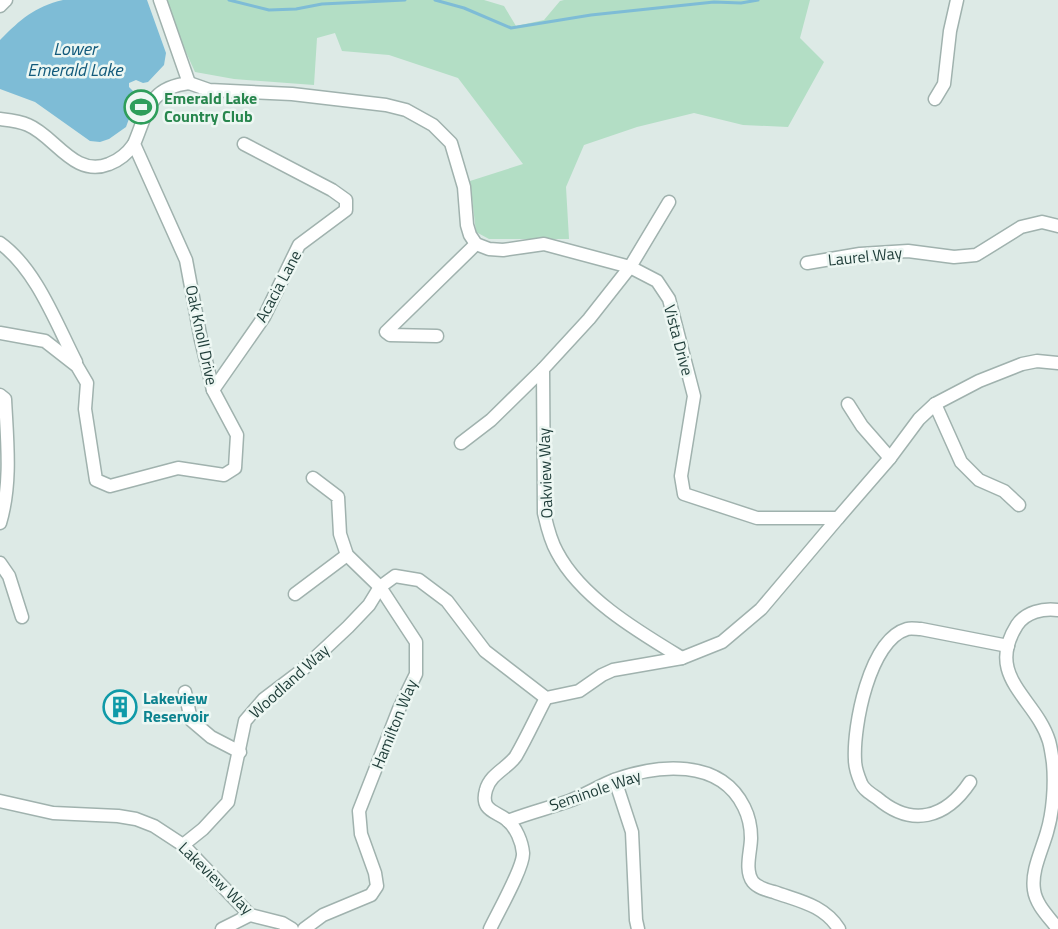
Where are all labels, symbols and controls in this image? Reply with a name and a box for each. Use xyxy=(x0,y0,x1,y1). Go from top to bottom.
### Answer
water label: Lower Emerald Lake xyxy=(27,35,124,83)
place label: Emerald Lake Country Club xyxy=(164,86,257,128)
sports icon: Emerald Lake Country Club xyxy=(123,89,159,125)
street label: Laurel Way xyxy=(827,240,904,272)
street label: Acacia Lane xyxy=(249,246,307,326)
street label: Oak Knoll Drive xyxy=(180,283,224,387)
street label: Vista Drive xyxy=(658,302,700,378)
street label: Oakview Way xyxy=(531,427,559,519)
street label: Woodland Way xyxy=(243,638,335,724)
street label: Hamilton Way xyxy=(365,675,423,773)
place label: Lakeview Reservoir xyxy=(143,686,209,728)
building icon: Lakeview Reservoir xyxy=(102,689,138,725)
street label: Seminole Way xyxy=(546,763,644,817)
street label: Lakeview Way xyxy=(173,836,259,920)

